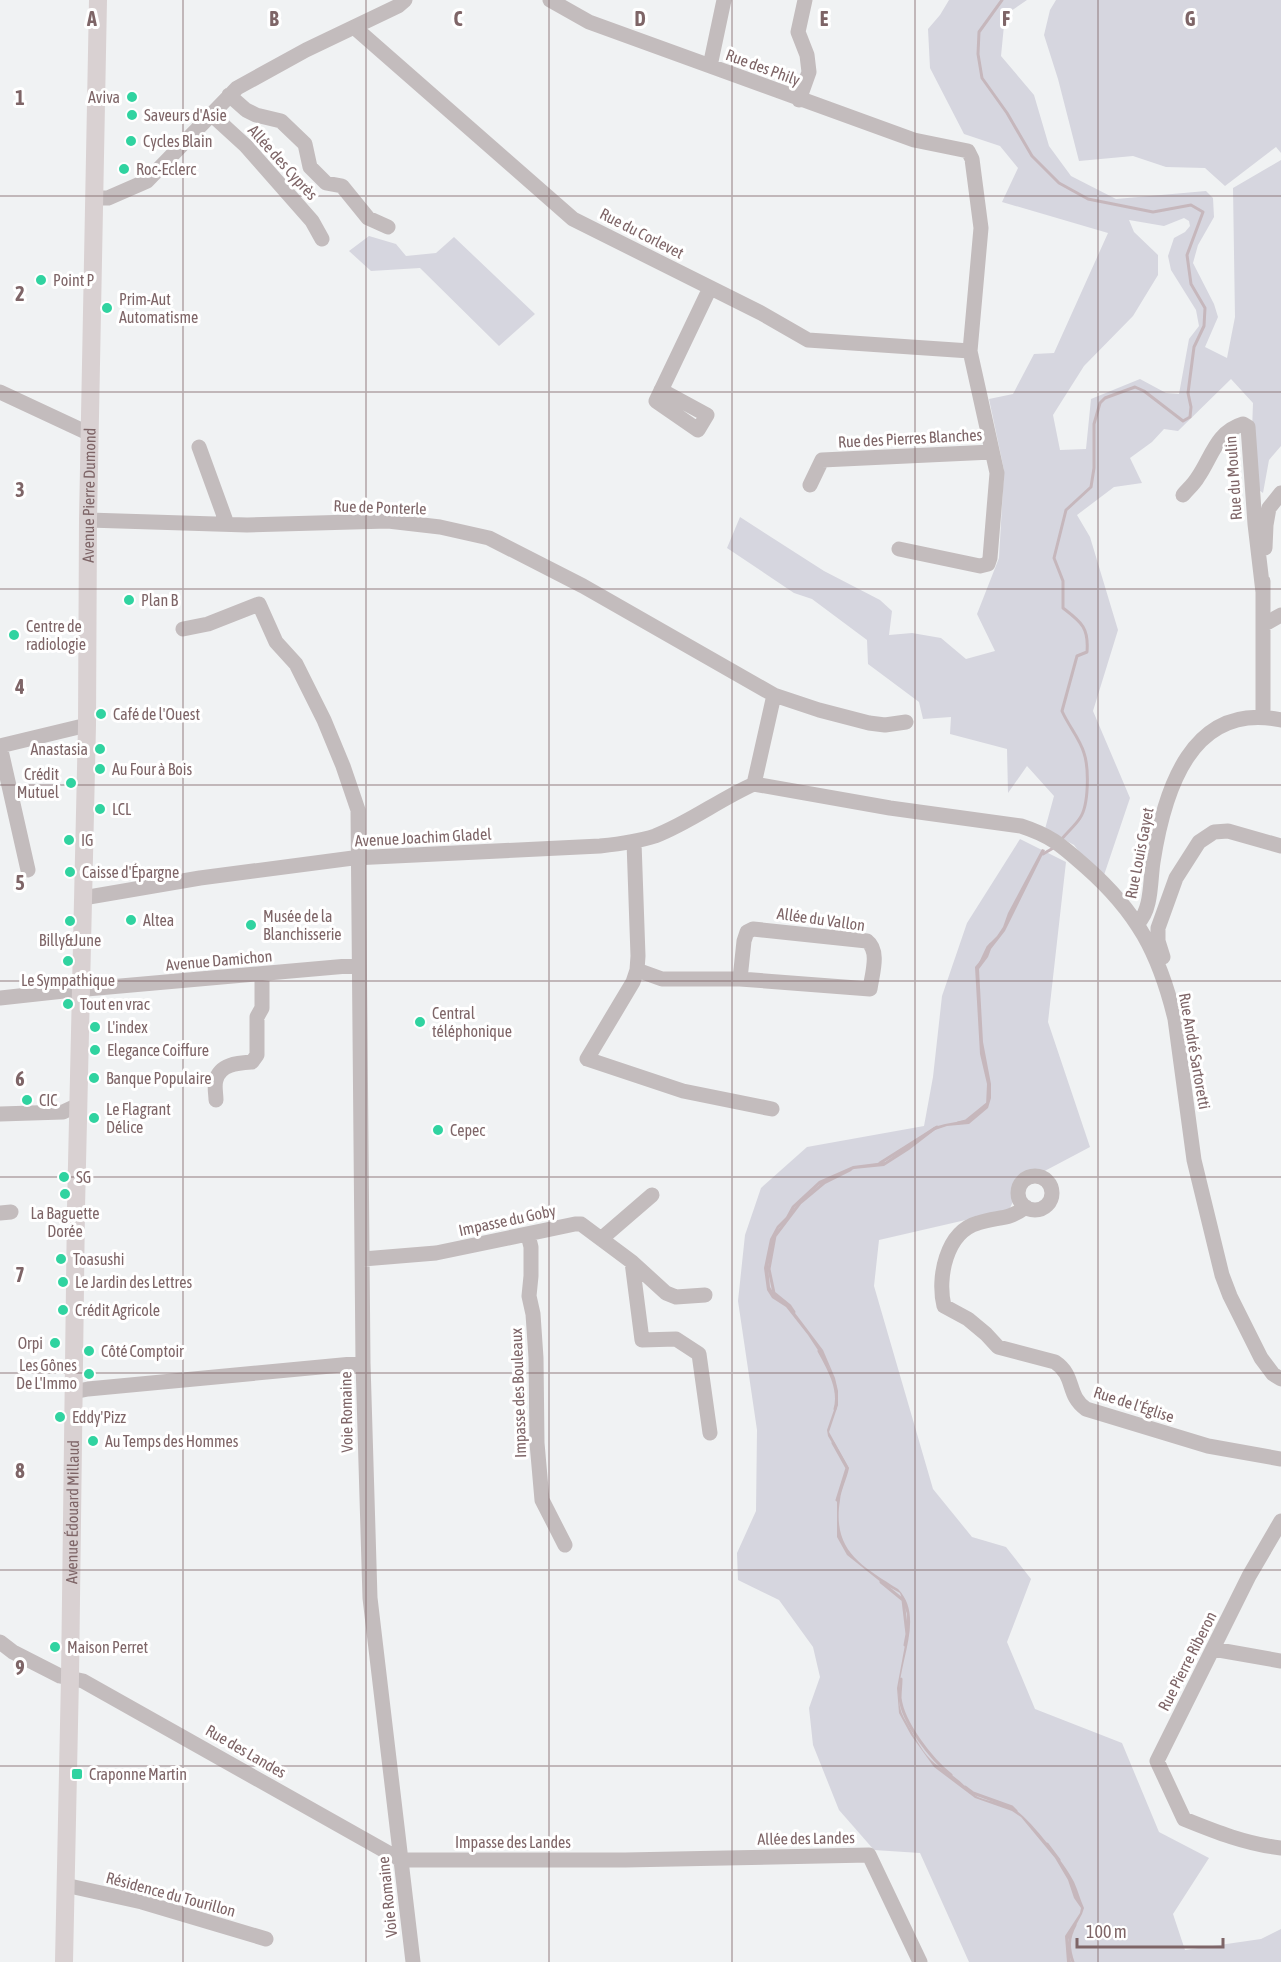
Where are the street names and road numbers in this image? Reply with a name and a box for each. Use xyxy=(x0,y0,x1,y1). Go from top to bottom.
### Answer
street label: Rue des Phily xyxy=(723,45,803,90)
street label: Allée des Cyprès xyxy=(244,121,322,204)
street label: Rue du Corlevet xyxy=(597,204,687,262)
street label: Rue des Pierres Blanches xyxy=(837,425,983,451)
street label: Avenue Pierre Dumond xyxy=(79,428,99,563)
street label: Rue du Moulin xyxy=(1221,435,1245,521)
street label: Rue de Ponterle xyxy=(333,496,427,518)
street label: Rue Louis Gayet xyxy=(1121,806,1158,900)
street label: Avenue Joachim Gladel xyxy=(354,824,493,850)
street label: Allée du Vallon xyxy=(776,904,866,934)
street label: Avenue Damichon xyxy=(165,946,273,974)
street label: Rue André Sartoretti xyxy=(1176,991,1214,1111)
street label: Impasse du Goby xyxy=(457,1201,558,1240)
street label: Impasse des Bouleaux xyxy=(507,1327,530,1458)
street label: Voie Romaine xyxy=(336,1371,356,1453)
street label: Rue de l'Église xyxy=(1091,1383,1177,1426)
street label: Avenue Édouard Millaud xyxy=(62,1440,82,1584)
street label: Rue Pierre Riberon xyxy=(1154,1608,1220,1714)
street label: Rue des Landes xyxy=(203,1721,290,1781)
street label: Allée des Landes xyxy=(757,1828,855,1848)
street label: Impasse des Landes xyxy=(455,1833,571,1852)
street label: Voie Romaine xyxy=(374,1856,400,1938)
street label: Résidence du Tourillon xyxy=(104,1868,238,1920)

